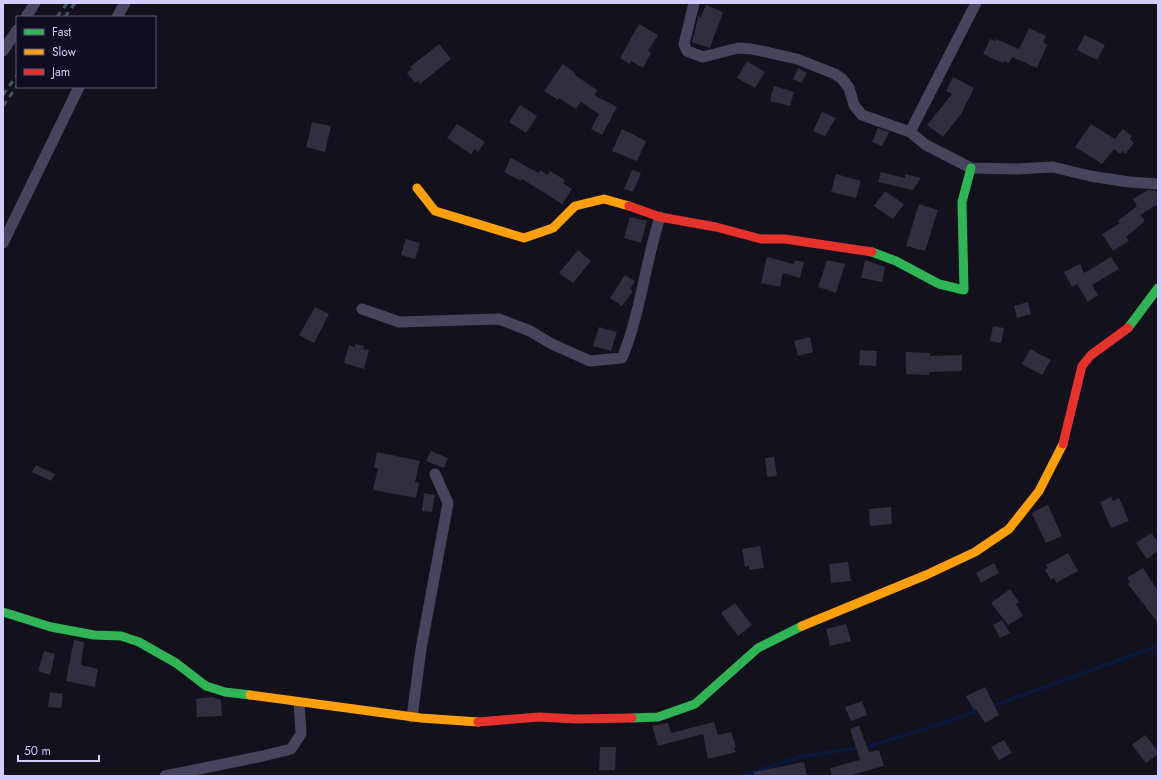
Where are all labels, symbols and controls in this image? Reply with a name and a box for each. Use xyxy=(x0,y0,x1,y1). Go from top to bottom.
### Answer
legend xyxy=(16,16,156,88)
text: Fast xyxy=(52,23,71,41)
text: Slow xyxy=(52,43,77,61)
text: Jam xyxy=(50,63,70,81)
scale bar xyxy=(18,737,99,763)
text: 50 m xyxy=(24,742,51,760)

